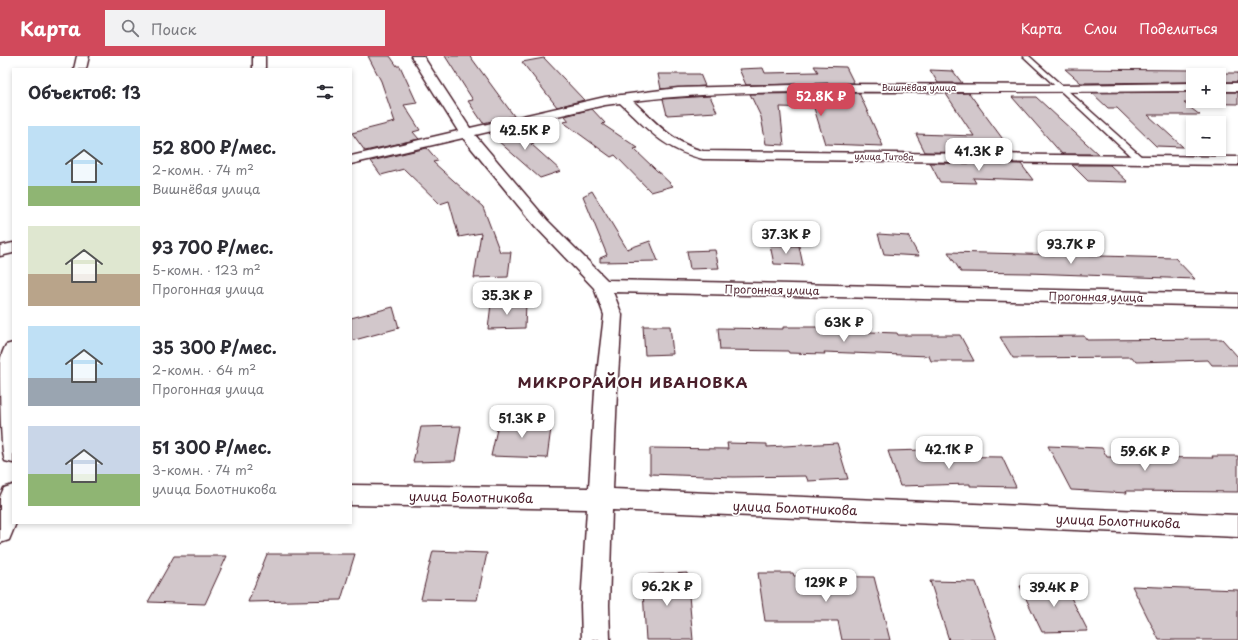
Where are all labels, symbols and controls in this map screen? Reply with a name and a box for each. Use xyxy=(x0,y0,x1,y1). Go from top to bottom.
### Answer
search box xyxy=(105,10,385,46)
text: Карта xyxy=(20,14,81,42)
icon: search xyxy=(119,17,141,39)
text: Поиск xyxy=(151,17,196,40)
text: Карта xyxy=(1021,18,1062,39)
text: Слои xyxy=(1084,18,1117,39)
text: Поделиться xyxy=(1139,18,1218,39)
map controls xyxy=(1186,68,1226,156)
button: + xyxy=(1186,68,1226,108)
text: Объектов: 13 xyxy=(28,79,141,105)
street label: Вишнёвая улица xyxy=(882,80,957,94)
icon: filters xyxy=(314,81,336,103)
pin: 52.8K ₽ xyxy=(784,83,858,117)
text: 52.8K ₽ xyxy=(796,86,846,105)
button: − xyxy=(1186,116,1226,156)
pin: 42.5K ₽ xyxy=(488,117,562,151)
text: 42.5K ₽ xyxy=(500,120,550,139)
text: 52 800 ₽/мес. xyxy=(152,134,276,160)
pin: 41.3K ₽ xyxy=(942,138,1016,172)
text: 41.3K ₽ xyxy=(954,141,1004,160)
icon: home xyxy=(60,142,108,190)
street label: улица Титова xyxy=(854,148,914,164)
text: 2-комн. · 74 m² xyxy=(152,160,254,179)
text: Вишнёвая улица xyxy=(152,179,260,198)
pin: 37.3K ₽ xyxy=(749,221,823,255)
text: 37.3K ₽ xyxy=(761,224,811,243)
pin: 93.7K ₽ xyxy=(1034,231,1108,265)
text: 93 700 ₽/мес. xyxy=(152,234,273,260)
text: 93.7K ₽ xyxy=(1046,234,1096,253)
icon: home xyxy=(60,242,108,290)
text: 5-комн. · 123 m² xyxy=(152,260,261,279)
text: Прогонная улица xyxy=(152,279,264,298)
street label: Прогонная улица xyxy=(724,280,820,299)
pin: 35.3K ₽ xyxy=(470,282,544,316)
text: 35.3K ₽ xyxy=(482,285,532,304)
street label: Прогонная улица xyxy=(1048,287,1144,306)
pin: 63K ₽ xyxy=(816,309,872,343)
text: 63K ₽ xyxy=(824,312,864,331)
text: 35 300 ₽/мес. xyxy=(152,334,277,360)
icon: home xyxy=(60,342,108,390)
text: 2-комн. · 64 m² xyxy=(152,360,256,379)
district label: МИКРОРАЙОН ИВАНОВКА xyxy=(517,370,749,393)
text: Прогонная улица xyxy=(152,379,264,398)
pin: 51.3K ₽ xyxy=(485,405,559,439)
text: 51.3K ₽ xyxy=(498,408,546,427)
text: 51 300 ₽/мес. xyxy=(152,434,271,460)
pin: 42.1K ₽ xyxy=(912,436,986,470)
pin: 59.6K ₽ xyxy=(1108,438,1182,472)
text: 42.1K ₽ xyxy=(925,439,973,458)
text: 59.6K ₽ xyxy=(1120,441,1170,460)
icon: home xyxy=(60,442,108,490)
text: 3-комн. · 74 m² xyxy=(152,460,253,479)
text: улица Болотникова xyxy=(152,479,277,498)
street label: улица Болотникова xyxy=(409,486,534,507)
street label: улица Болотникова xyxy=(732,496,859,519)
street label: улица Болотникова xyxy=(1055,509,1182,532)
pin: 129K ₽ xyxy=(793,569,859,603)
text: 129K ₽ xyxy=(804,572,848,591)
pin: 96.2K ₽ xyxy=(630,573,704,607)
pin: 39.4K ₽ xyxy=(1017,574,1091,608)
text: 96.2K ₽ xyxy=(641,576,693,595)
text: 39.4K ₽ xyxy=(1029,577,1079,596)

